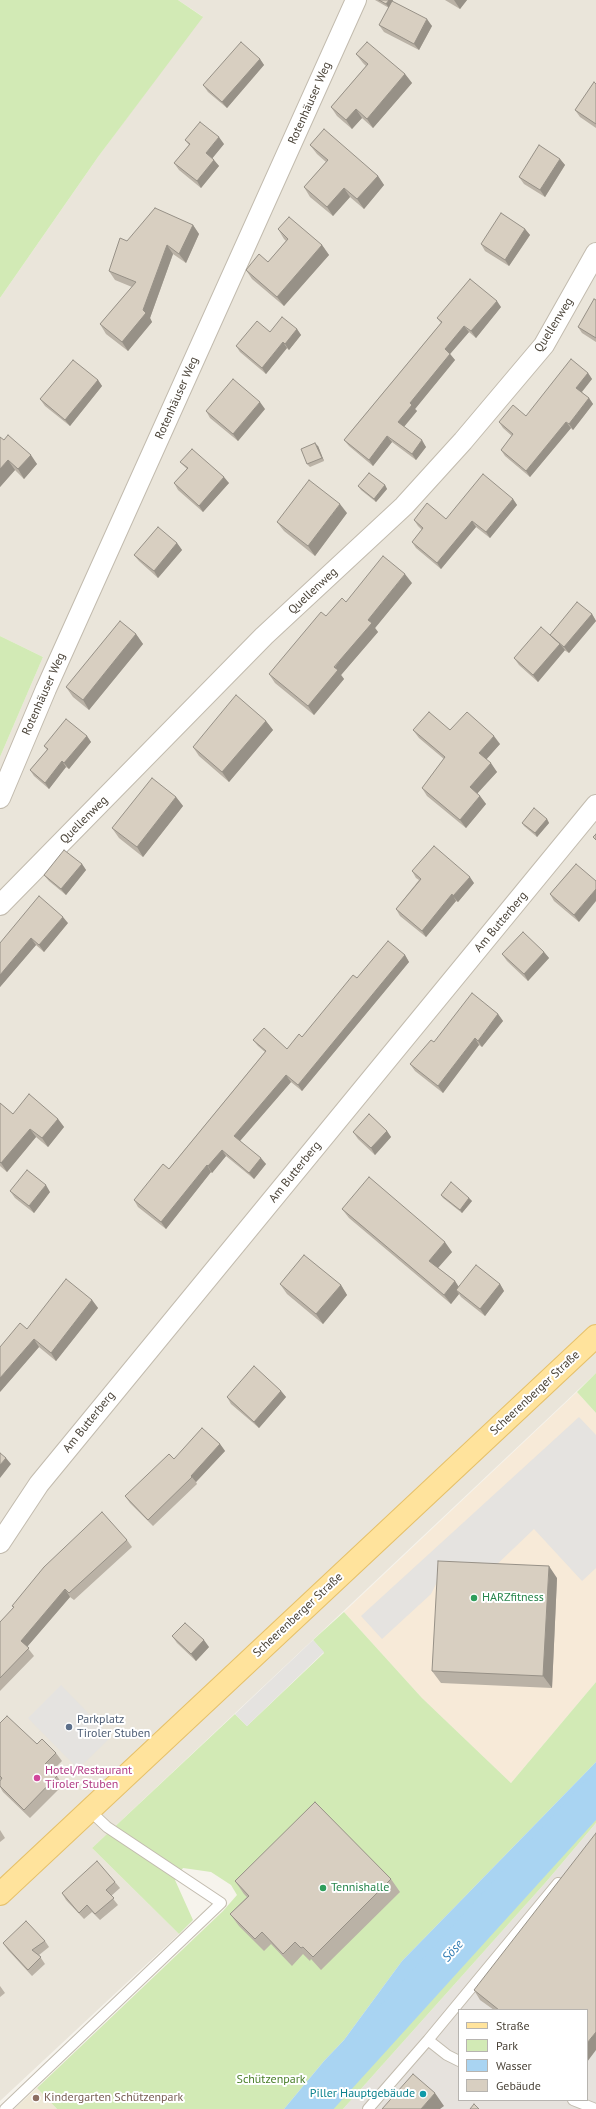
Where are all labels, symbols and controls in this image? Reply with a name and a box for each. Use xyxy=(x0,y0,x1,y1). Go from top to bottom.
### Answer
street label: Rotenhäuser Weg xyxy=(285,59,335,147)
street label: Quellenweg xyxy=(532,295,576,355)
street label: Rotenhäuser Weg xyxy=(152,354,202,442)
street label: Quellenweg xyxy=(286,565,340,617)
street label: Rotenhäuser Weg xyxy=(19,650,69,738)
street label: Quellenweg xyxy=(57,793,111,847)
street label: Am Butterberg xyxy=(471,889,531,955)
street label: Am Butterberg xyxy=(266,1138,324,1206)
street label: Scheerenberger Straße xyxy=(487,1348,583,1438)
street label: Am Butterberg xyxy=(60,1388,118,1456)
street label: Scheerenberger Straße xyxy=(250,1570,346,1660)
place label: HARZfitness xyxy=(482,1591,544,1605)
marker: HARZfitness xyxy=(469,1593,479,1603)
place label: Parkplatz Tiroler Stuben xyxy=(77,1713,150,1741)
marker: Parkplatz Tiroler Stuben xyxy=(64,1722,74,1732)
place label: Hotel/Restaurant Tiroler Stuben xyxy=(45,1764,132,1792)
marker: Hotel/Restaurant Tiroler Stuben xyxy=(32,1773,42,1783)
place label: Tennishalle xyxy=(331,1881,389,1895)
marker: Tennishalle xyxy=(318,1883,328,1893)
water label: Söse xyxy=(439,1937,467,1965)
legend xyxy=(458,2009,588,2101)
text: Straße xyxy=(496,2018,530,2033)
text: Park xyxy=(496,2038,518,2053)
text: Wasser xyxy=(496,2058,532,2073)
park label: Schützenpark xyxy=(237,2073,305,2087)
text: Gebäude xyxy=(496,2078,541,2093)
place label: Piller Hauptgebäude xyxy=(310,2087,415,2101)
marker: Piller Hauptgebäude xyxy=(418,2089,428,2099)
place label: Kindergarten Schützenpark xyxy=(44,2091,183,2105)
marker: Kindergarten Schützenpark xyxy=(31,2093,41,2103)

